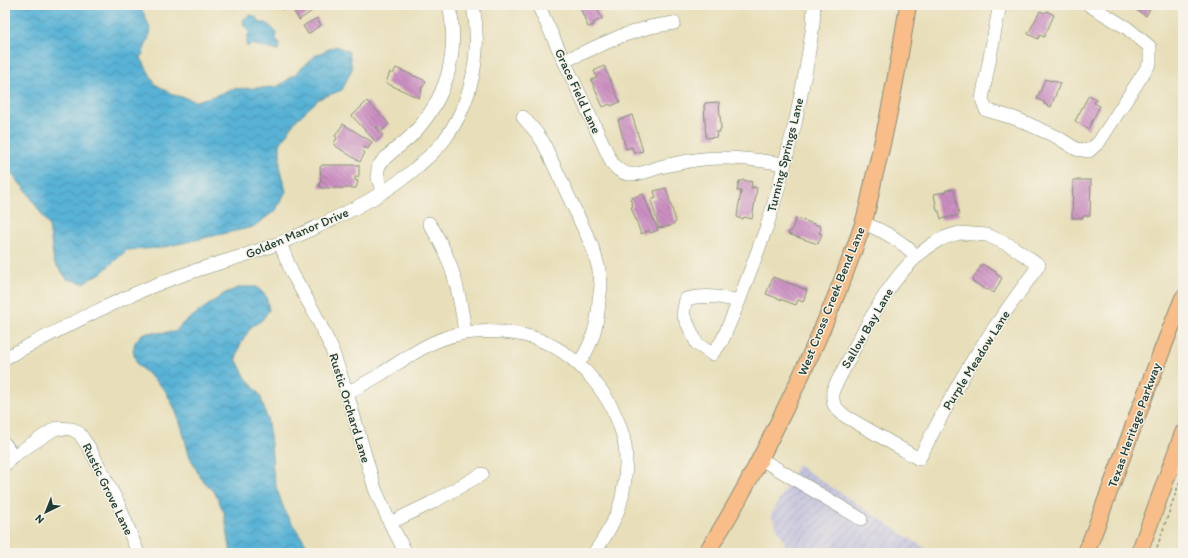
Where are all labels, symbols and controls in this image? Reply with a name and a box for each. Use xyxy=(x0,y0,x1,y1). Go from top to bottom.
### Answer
street label: Grace Field Lane xyxy=(552,46,604,136)
street label: Turning Springs Lane xyxy=(764,96,806,214)
street label: Golden Manor Drive xyxy=(243,205,351,261)
street label: West Cross Creek Bend Lane xyxy=(794,224,868,378)
street label: Sallow Bay Lane xyxy=(838,285,896,371)
street label: Purple Meadow Lane xyxy=(939,307,1013,413)
street label: Rustic Orchard Lane xyxy=(326,351,374,465)
street label: Texas Heritage Parkway xyxy=(1104,361,1164,489)
street label: Rustic Grove Lane xyxy=(79,441,137,537)
north arrow xyxy=(26,492,66,532)
text: N xyxy=(32,512,47,526)

